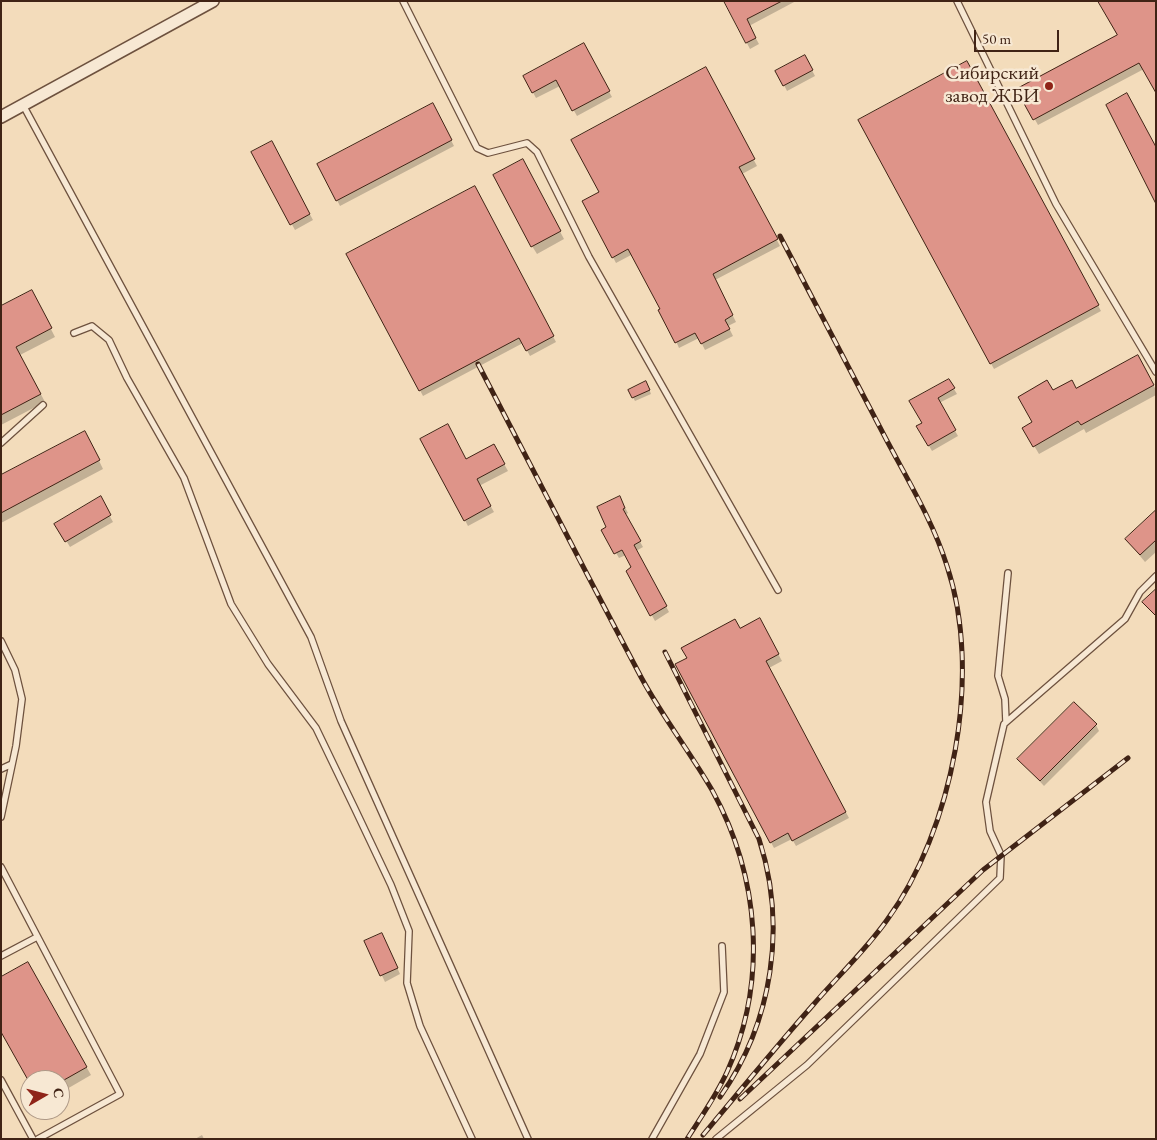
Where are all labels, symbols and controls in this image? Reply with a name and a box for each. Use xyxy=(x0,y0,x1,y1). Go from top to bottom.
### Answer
scale bar xyxy=(977,20,1062,52)
text: 50 m xyxy=(982,29,1011,48)
place label: Сибирский завод ЖБИ xyxy=(945,62,1039,109)
marker: Сибирский завод ЖБИ xyxy=(1043,80,1055,92)
north arrow xyxy=(20,1070,70,1120)
text: С xyxy=(49,1087,68,1099)

